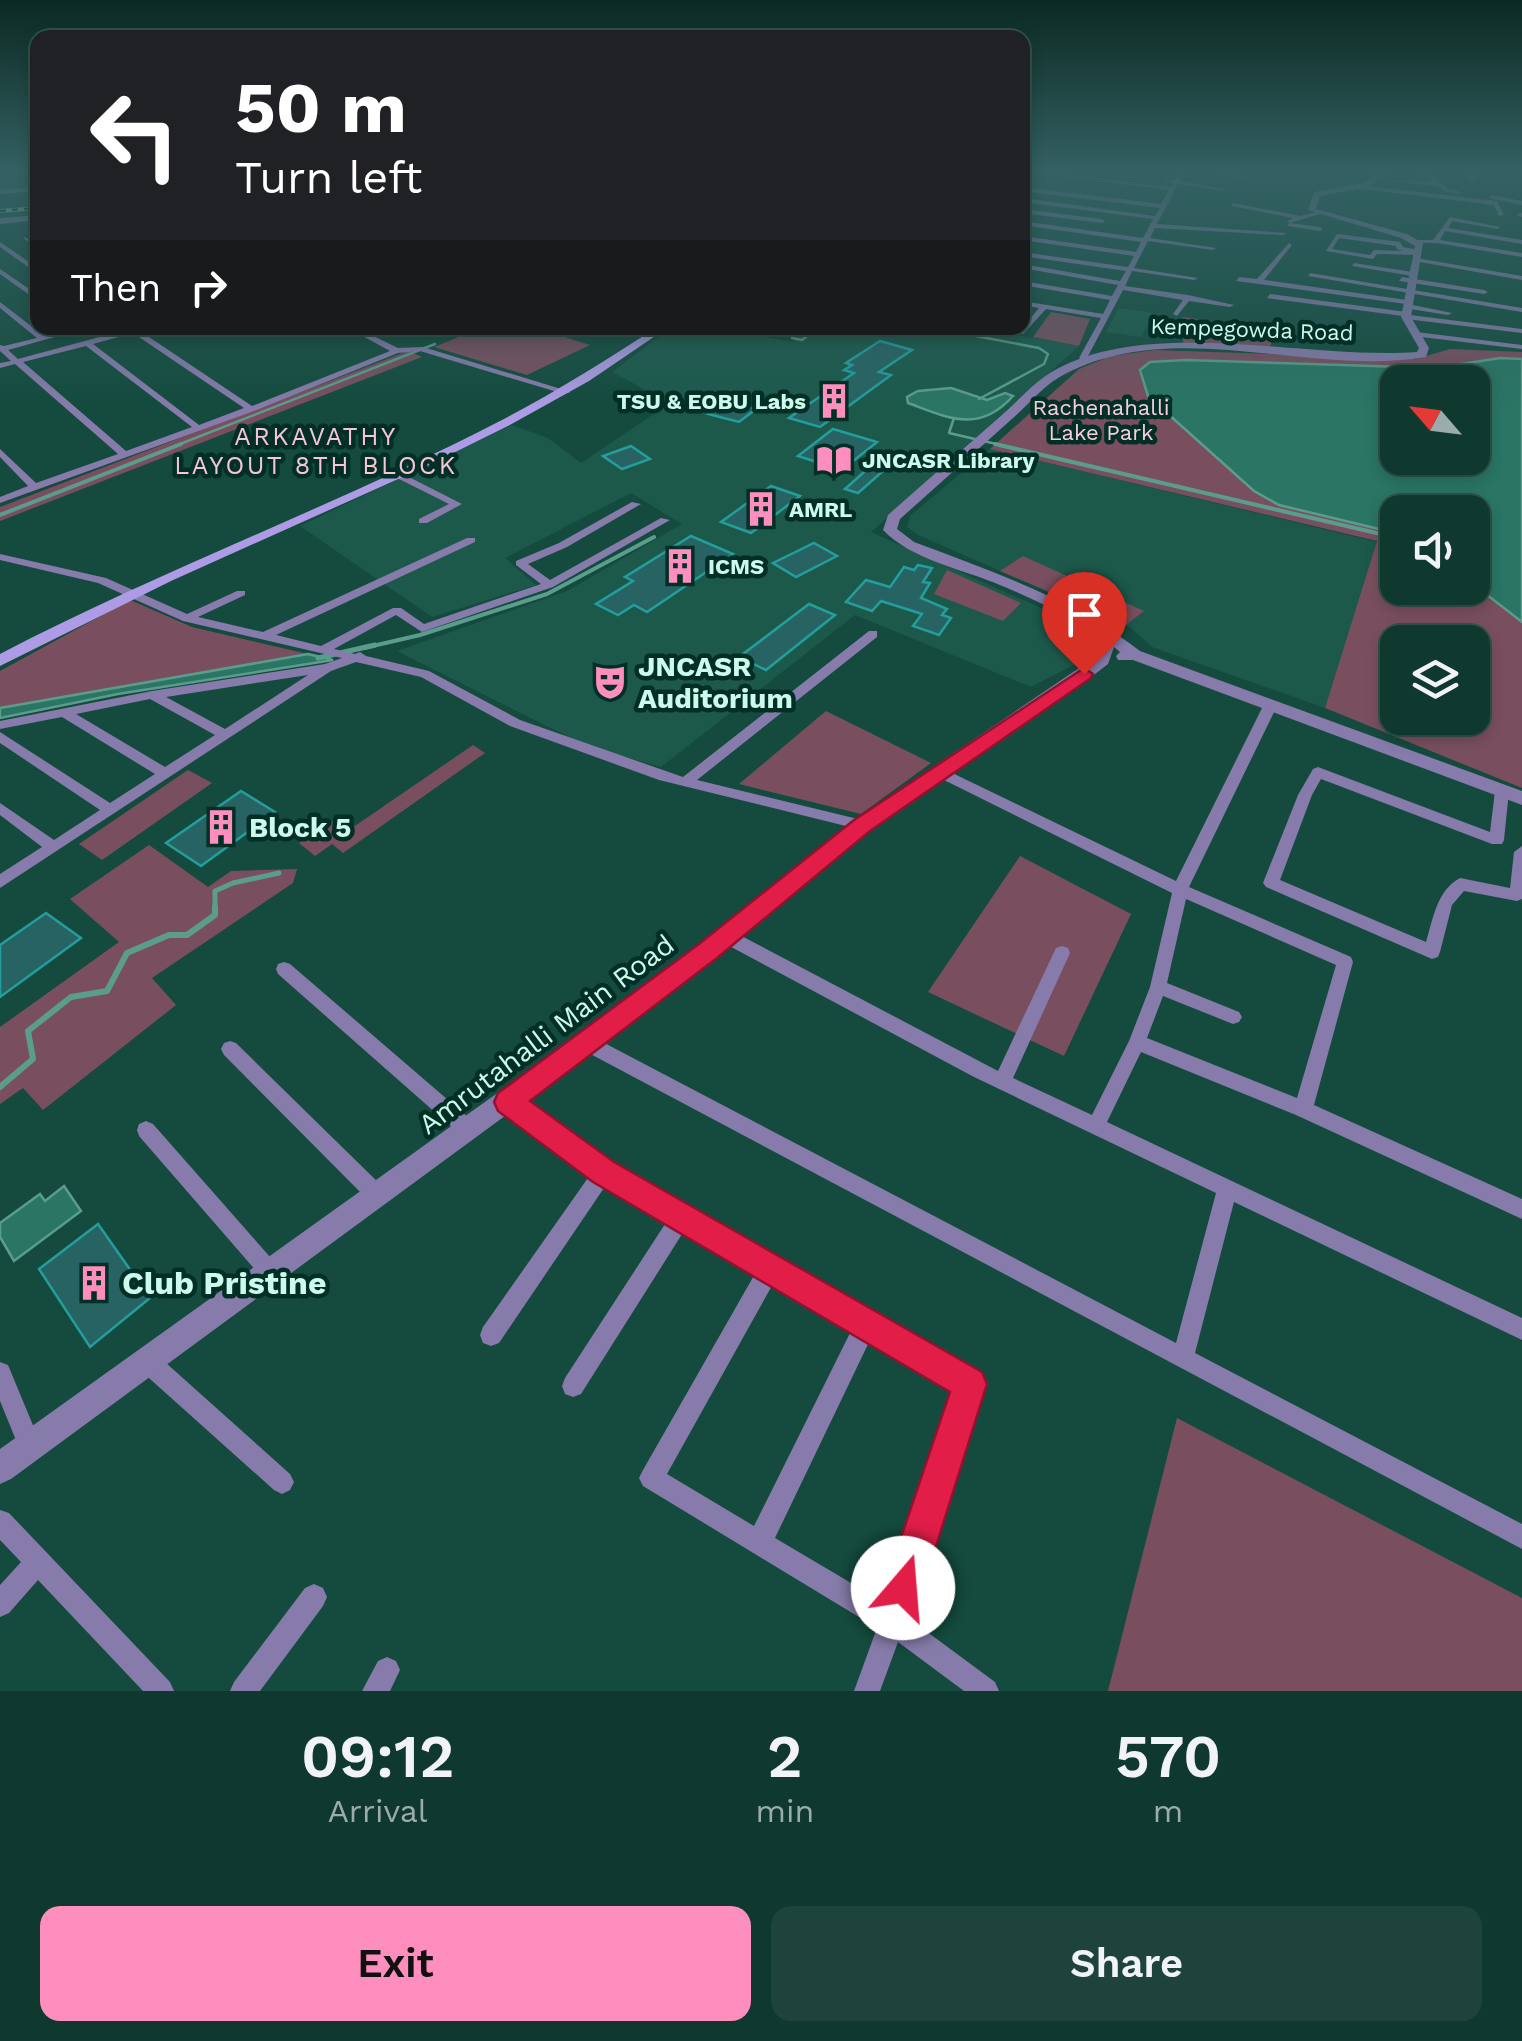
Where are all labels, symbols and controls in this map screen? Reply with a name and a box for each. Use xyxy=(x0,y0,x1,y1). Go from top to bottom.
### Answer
text: 50 m xyxy=(235,67,407,149)
icon: left xyxy=(70,70,200,200)
text: Turn left xyxy=(235,151,422,204)
icon: right xyxy=(181,260,236,315)
text: Then xyxy=(70,266,161,310)
street label: Kempegowda Road xyxy=(1150,313,1354,346)
north arrow xyxy=(1380,365,1490,475)
map controls xyxy=(1380,365,1490,735)
building icon: TSU & EOBU Labs xyxy=(815,382,853,420)
place label: TSU & EOBU Labs xyxy=(617,389,806,414)
park label: Rachenahalli Lake Park xyxy=(1032,395,1170,445)
district label: ARKAVATHY LAYOUT 8TH BLOCK xyxy=(174,422,458,480)
library icon: JNCASR Library xyxy=(815,441,853,479)
place label: JNCASR Library xyxy=(862,448,1035,473)
building icon: AMRL xyxy=(742,490,780,528)
button: sound xyxy=(1380,495,1490,605)
place label: AMRL xyxy=(789,497,852,522)
building icon: ICMS xyxy=(661,547,699,585)
place label: ICMS xyxy=(708,554,764,579)
pin xyxy=(1042,572,1127,675)
icon: arrive xyxy=(1057,587,1112,642)
button: layers xyxy=(1380,625,1490,735)
place label: JNCASR Auditorium xyxy=(638,650,793,715)
theatre icon: JNCASR Auditorium xyxy=(591,663,629,701)
building icon: Block 5 xyxy=(202,808,240,846)
place label: Block 5 xyxy=(249,811,351,844)
street label: Amrutahalli Main Road xyxy=(412,928,680,1141)
building icon: Club Pristine xyxy=(75,1264,113,1302)
place label: Club Pristine xyxy=(122,1264,326,1302)
position arrow xyxy=(851,1536,955,1640)
text: 09:12 xyxy=(301,1721,455,1792)
text: 2 xyxy=(767,1721,803,1792)
text: 570 xyxy=(1115,1721,1221,1792)
text: Arrival xyxy=(328,1792,428,1830)
text: min xyxy=(755,1792,814,1830)
text: m xyxy=(1153,1792,1183,1830)
button: Exit xyxy=(40,1906,751,2021)
button: Share xyxy=(771,1906,1482,2021)

